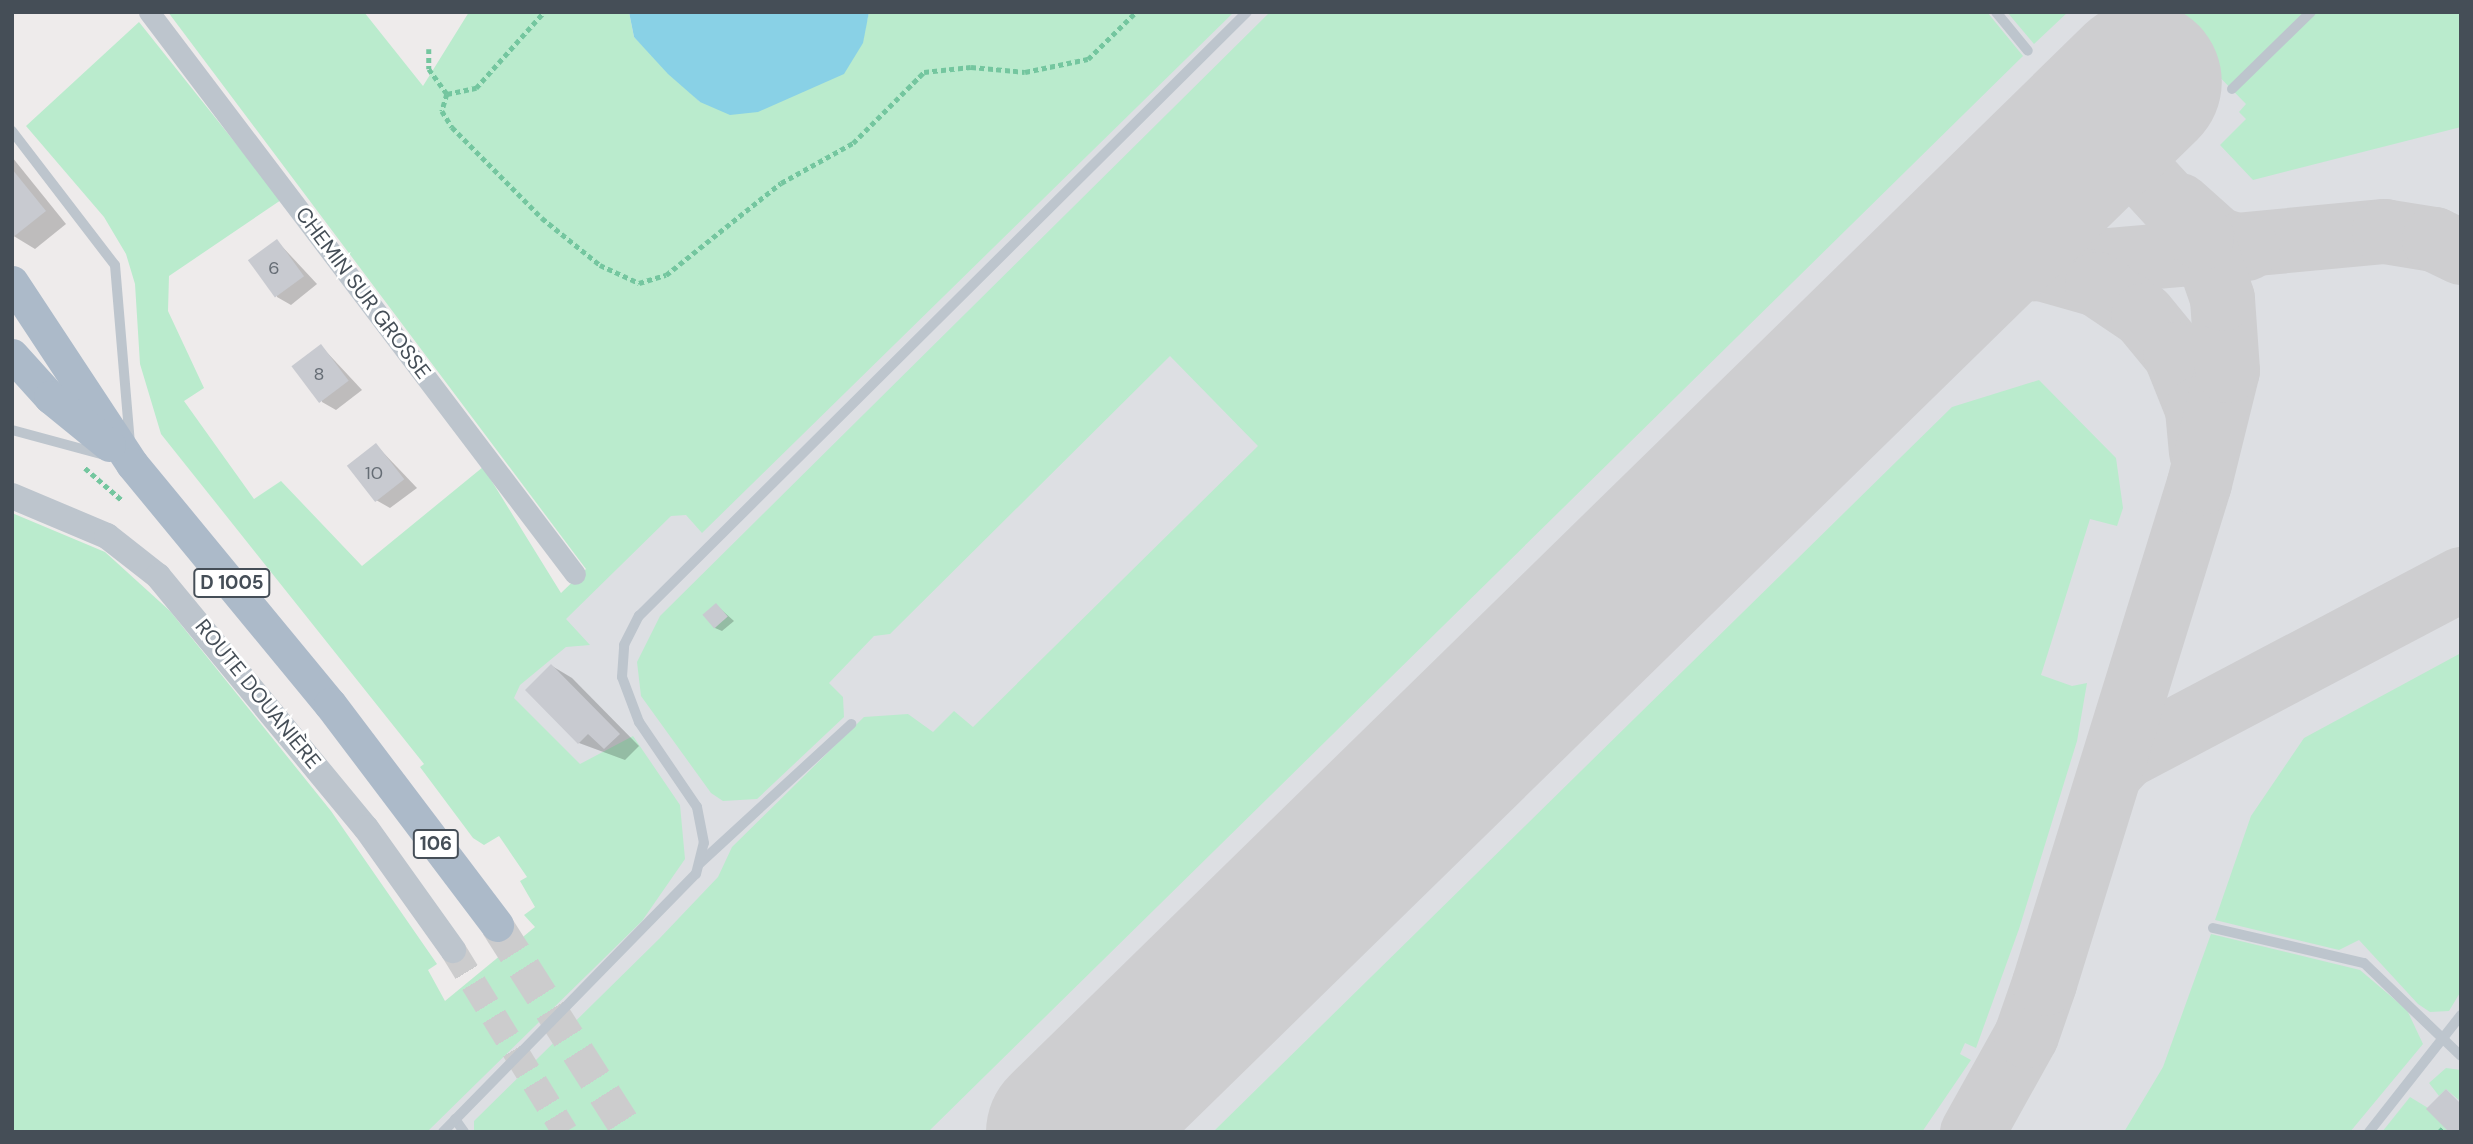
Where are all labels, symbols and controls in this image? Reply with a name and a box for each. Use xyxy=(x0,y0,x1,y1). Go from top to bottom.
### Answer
street label: CHEMIN SUR GROSSE xyxy=(290,202,436,384)
house number: 6 xyxy=(268,257,280,279)
house number: 8 xyxy=(314,363,324,385)
house number: 10 xyxy=(365,462,383,484)
road number: D 1005 xyxy=(192,568,272,598)
street label: ROUTE DOUANIÈRE xyxy=(190,614,326,774)
road number: 106 xyxy=(412,828,460,860)

